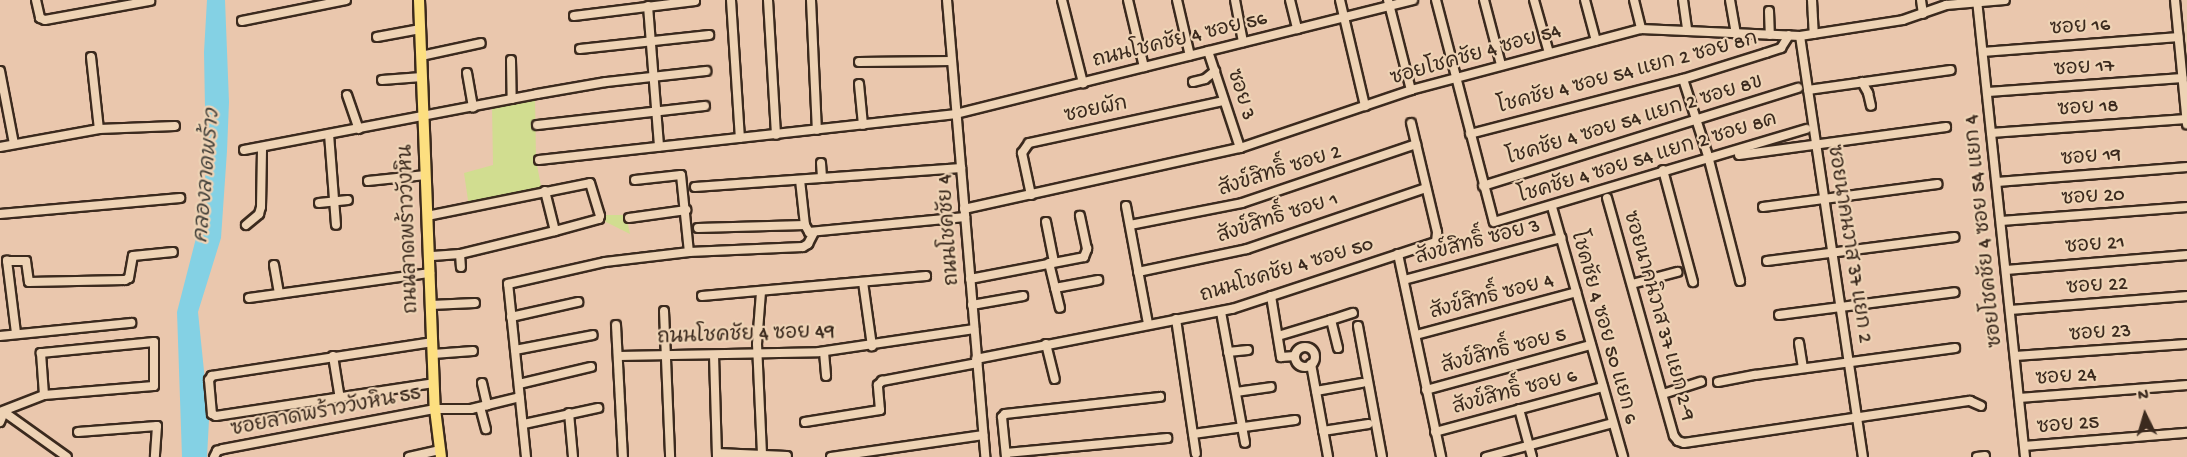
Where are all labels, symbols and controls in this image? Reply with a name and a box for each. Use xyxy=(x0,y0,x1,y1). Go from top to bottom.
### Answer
street label: ถนนโชคชัย 4 ซอย 56 xyxy=(1090,8,1270,74)
street label: ซอย 16 xyxy=(2049,14,2111,42)
street label: ซอยโชคชัย 4 ซอย 54 xyxy=(1388,20,1564,92)
street label: โชคชัย 4 ซอย 54 แยก 2 ซอย 8ก xyxy=(1496,28,1760,120)
street label: ซอย 17 xyxy=(2053,55,2115,83)
street label: ซอย 3 xyxy=(1220,66,1260,124)
street label: โชคชัย 4 ซอย 54 แยก 2 ซอย 8ข xyxy=(1504,71,1766,171)
street label: ซอยผัก xyxy=(1062,93,1130,129)
street label: ซอย 18 xyxy=(2057,95,2119,123)
water label: คลองลาดพร้าว xyxy=(191,108,227,244)
street label: โชคชัย 4 ซอย 54 แยก 2 ซอย 8ค xyxy=(1516,108,1780,210)
street label: ซอยโชคชัย 4 ซอย 54 แยก 4 xyxy=(1961,113,2009,349)
street label: สังข์สิทธิ์ ซอย 2 xyxy=(1216,141,1344,203)
street label: ซอยนาคนวาส 37 แยก 2 xyxy=(1820,143,1876,345)
street label: ซอย 19 xyxy=(2060,143,2122,173)
street label: ถนนลาดพร้าววังหิน xyxy=(395,144,425,314)
street label: ถนนโชคชัย 4 xyxy=(934,174,966,286)
street label: ซอย 20 xyxy=(2061,184,2125,212)
street label: สังข์สิทธิ์ ซอย 1 xyxy=(1214,188,1342,250)
street label: ซอยนาคนิวาส 37 แยก 2-9 xyxy=(1617,209,1699,423)
street label: สังข์สิทธิ์ ซอย 3 xyxy=(1413,215,1543,271)
street label: โชคชัย 4 ซอย 50 แยก 6 xyxy=(1564,229,1642,427)
street label: ซอย 21 xyxy=(2064,231,2126,261)
street label: ถนนโชคชัย 4 ซอย 50 xyxy=(1197,233,1377,309)
street label: สังข์สิทธิ์ ซอย 4 xyxy=(1427,270,1557,326)
street label: ซอย 22 xyxy=(2065,273,2129,301)
street label: ซอย 23 xyxy=(2068,320,2132,348)
street label: ถนนโชคชัย 4 ซอย 49 xyxy=(657,321,835,351)
street label: สังข์สิทธิ์ ซอย 5 xyxy=(1439,324,1569,380)
street label: ซอย 24 xyxy=(2035,364,2097,392)
street label: สังข์สิทธิ์ ซอย 6 xyxy=(1450,365,1580,421)
street label: ซอยลาดพร้าววังหิน 55 xyxy=(229,383,423,443)
north arrow xyxy=(2115,385,2175,445)
text: N xyxy=(2137,387,2149,406)
street label: ซอย 25 xyxy=(2036,411,2100,441)

